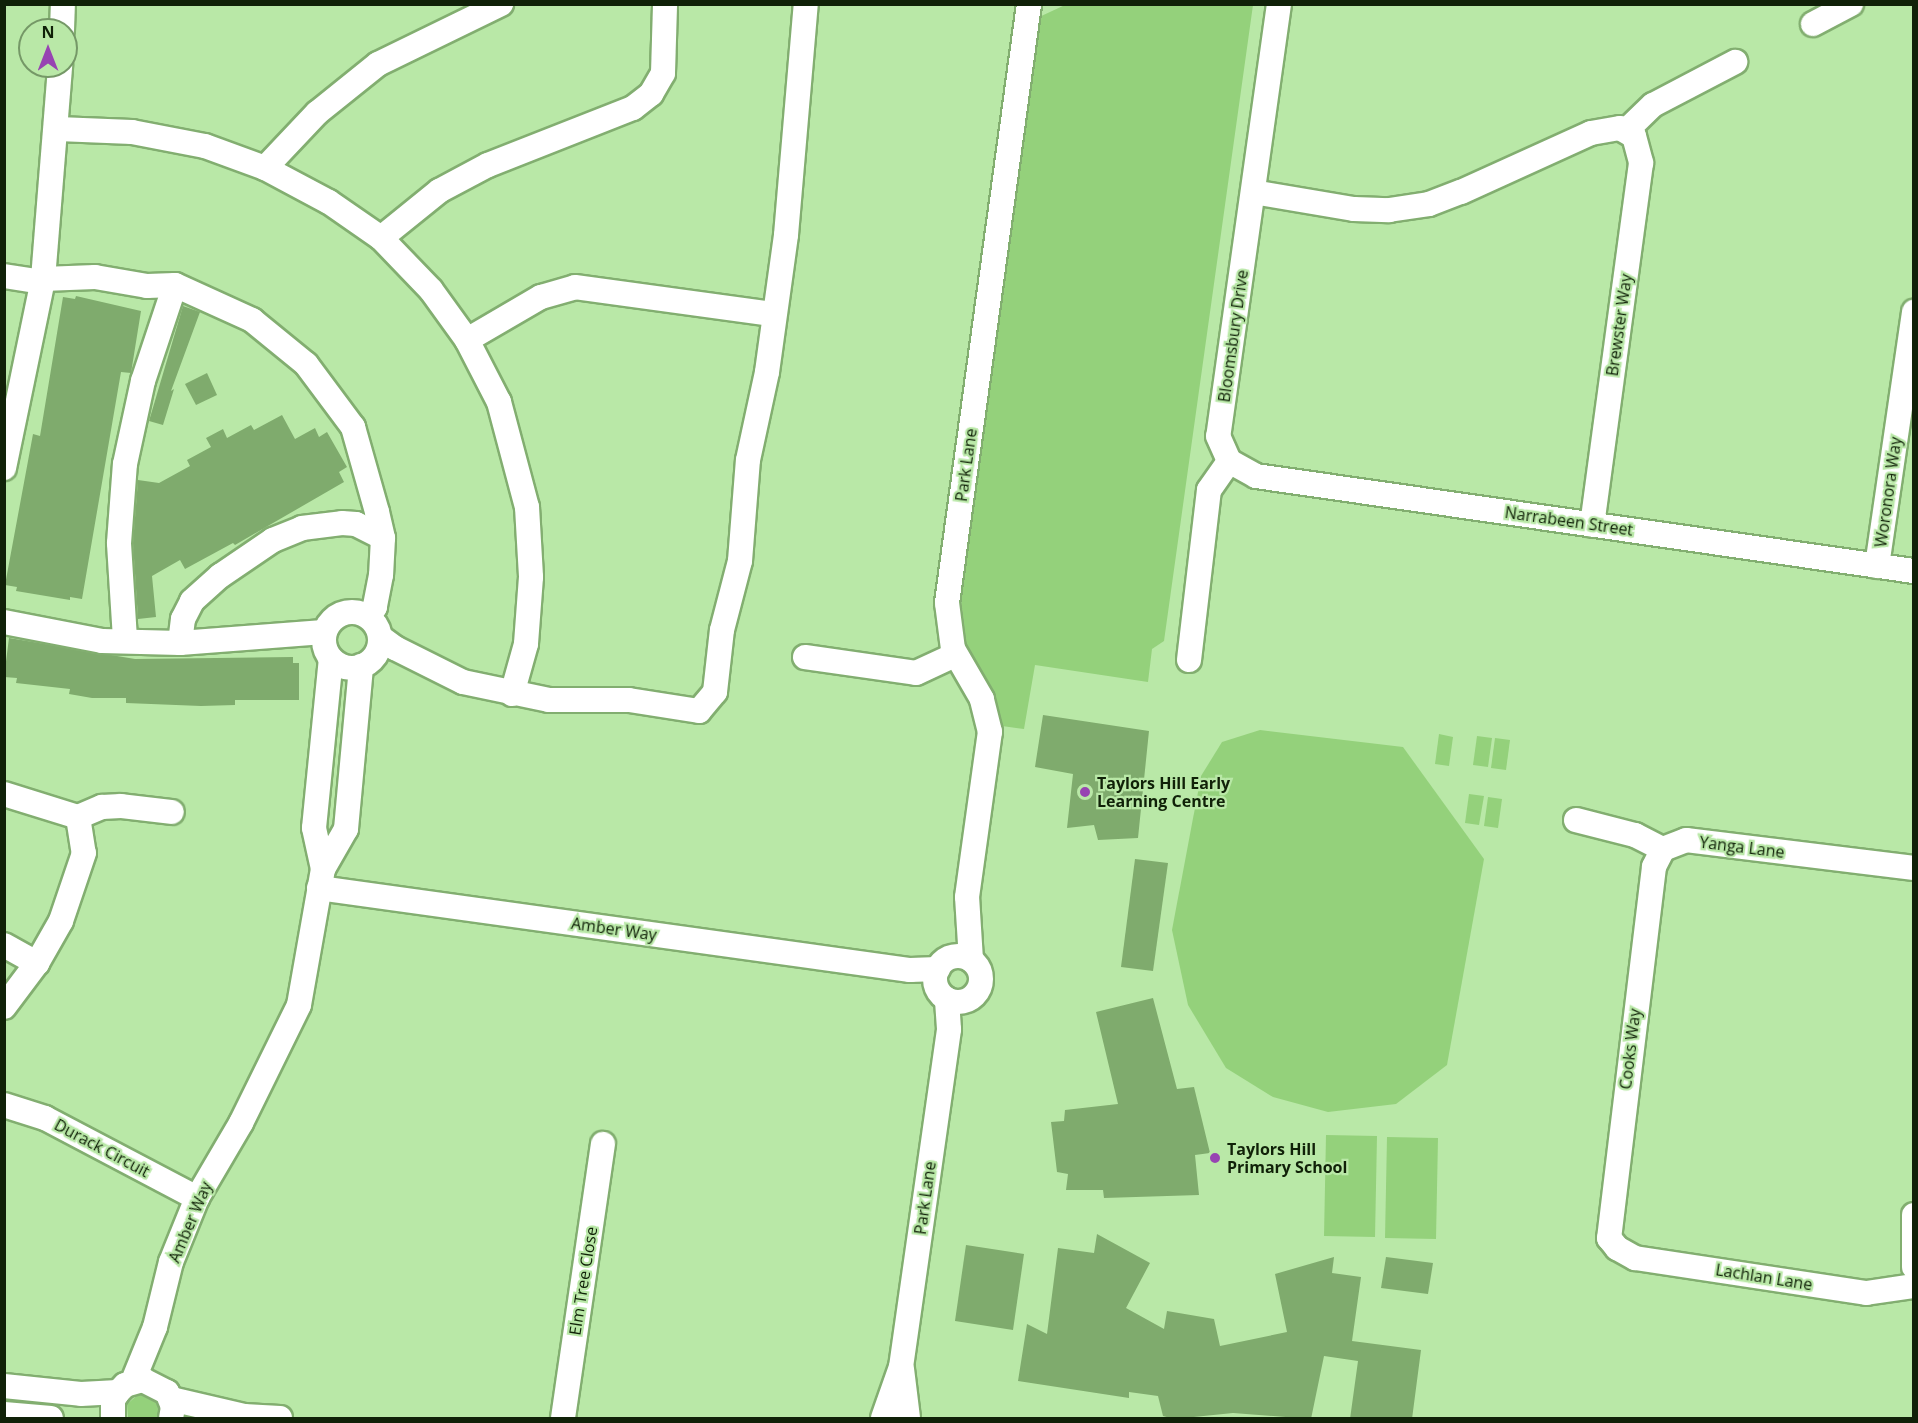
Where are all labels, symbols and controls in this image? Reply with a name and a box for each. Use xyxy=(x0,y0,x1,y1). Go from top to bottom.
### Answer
north arrow xyxy=(18,18,78,78)
text: N xyxy=(41,21,55,43)
street label: Bloomsbury Drive xyxy=(1214,269,1252,403)
street label: Brewster Way xyxy=(1602,273,1636,377)
street label: Park Lane xyxy=(951,427,981,503)
street label: Woronora Way xyxy=(1871,436,1905,548)
street label: Narrabeen Street xyxy=(1504,502,1634,540)
place label: Taylors Hill Early Learning Centre xyxy=(1097,773,1230,811)
marker: Taylors Hill Early Learning Centre xyxy=(1078,785,1092,799)
street label: Yanga Lane xyxy=(1698,832,1786,862)
street label: Amber Way xyxy=(570,914,658,944)
street label: Cooks Way xyxy=(1616,1008,1644,1090)
street label: Durack Circuit xyxy=(51,1115,153,1181)
place label: Taylors Hill Primary School xyxy=(1227,1139,1347,1177)
marker: Taylors Hill Primary School xyxy=(1208,1151,1222,1165)
street label: Park Lane xyxy=(910,1160,940,1236)
street label: Amber Way xyxy=(164,1179,216,1265)
street label: Elm Tree Close xyxy=(565,1225,601,1337)
street label: Lachlan Lane xyxy=(1714,1260,1814,1294)

